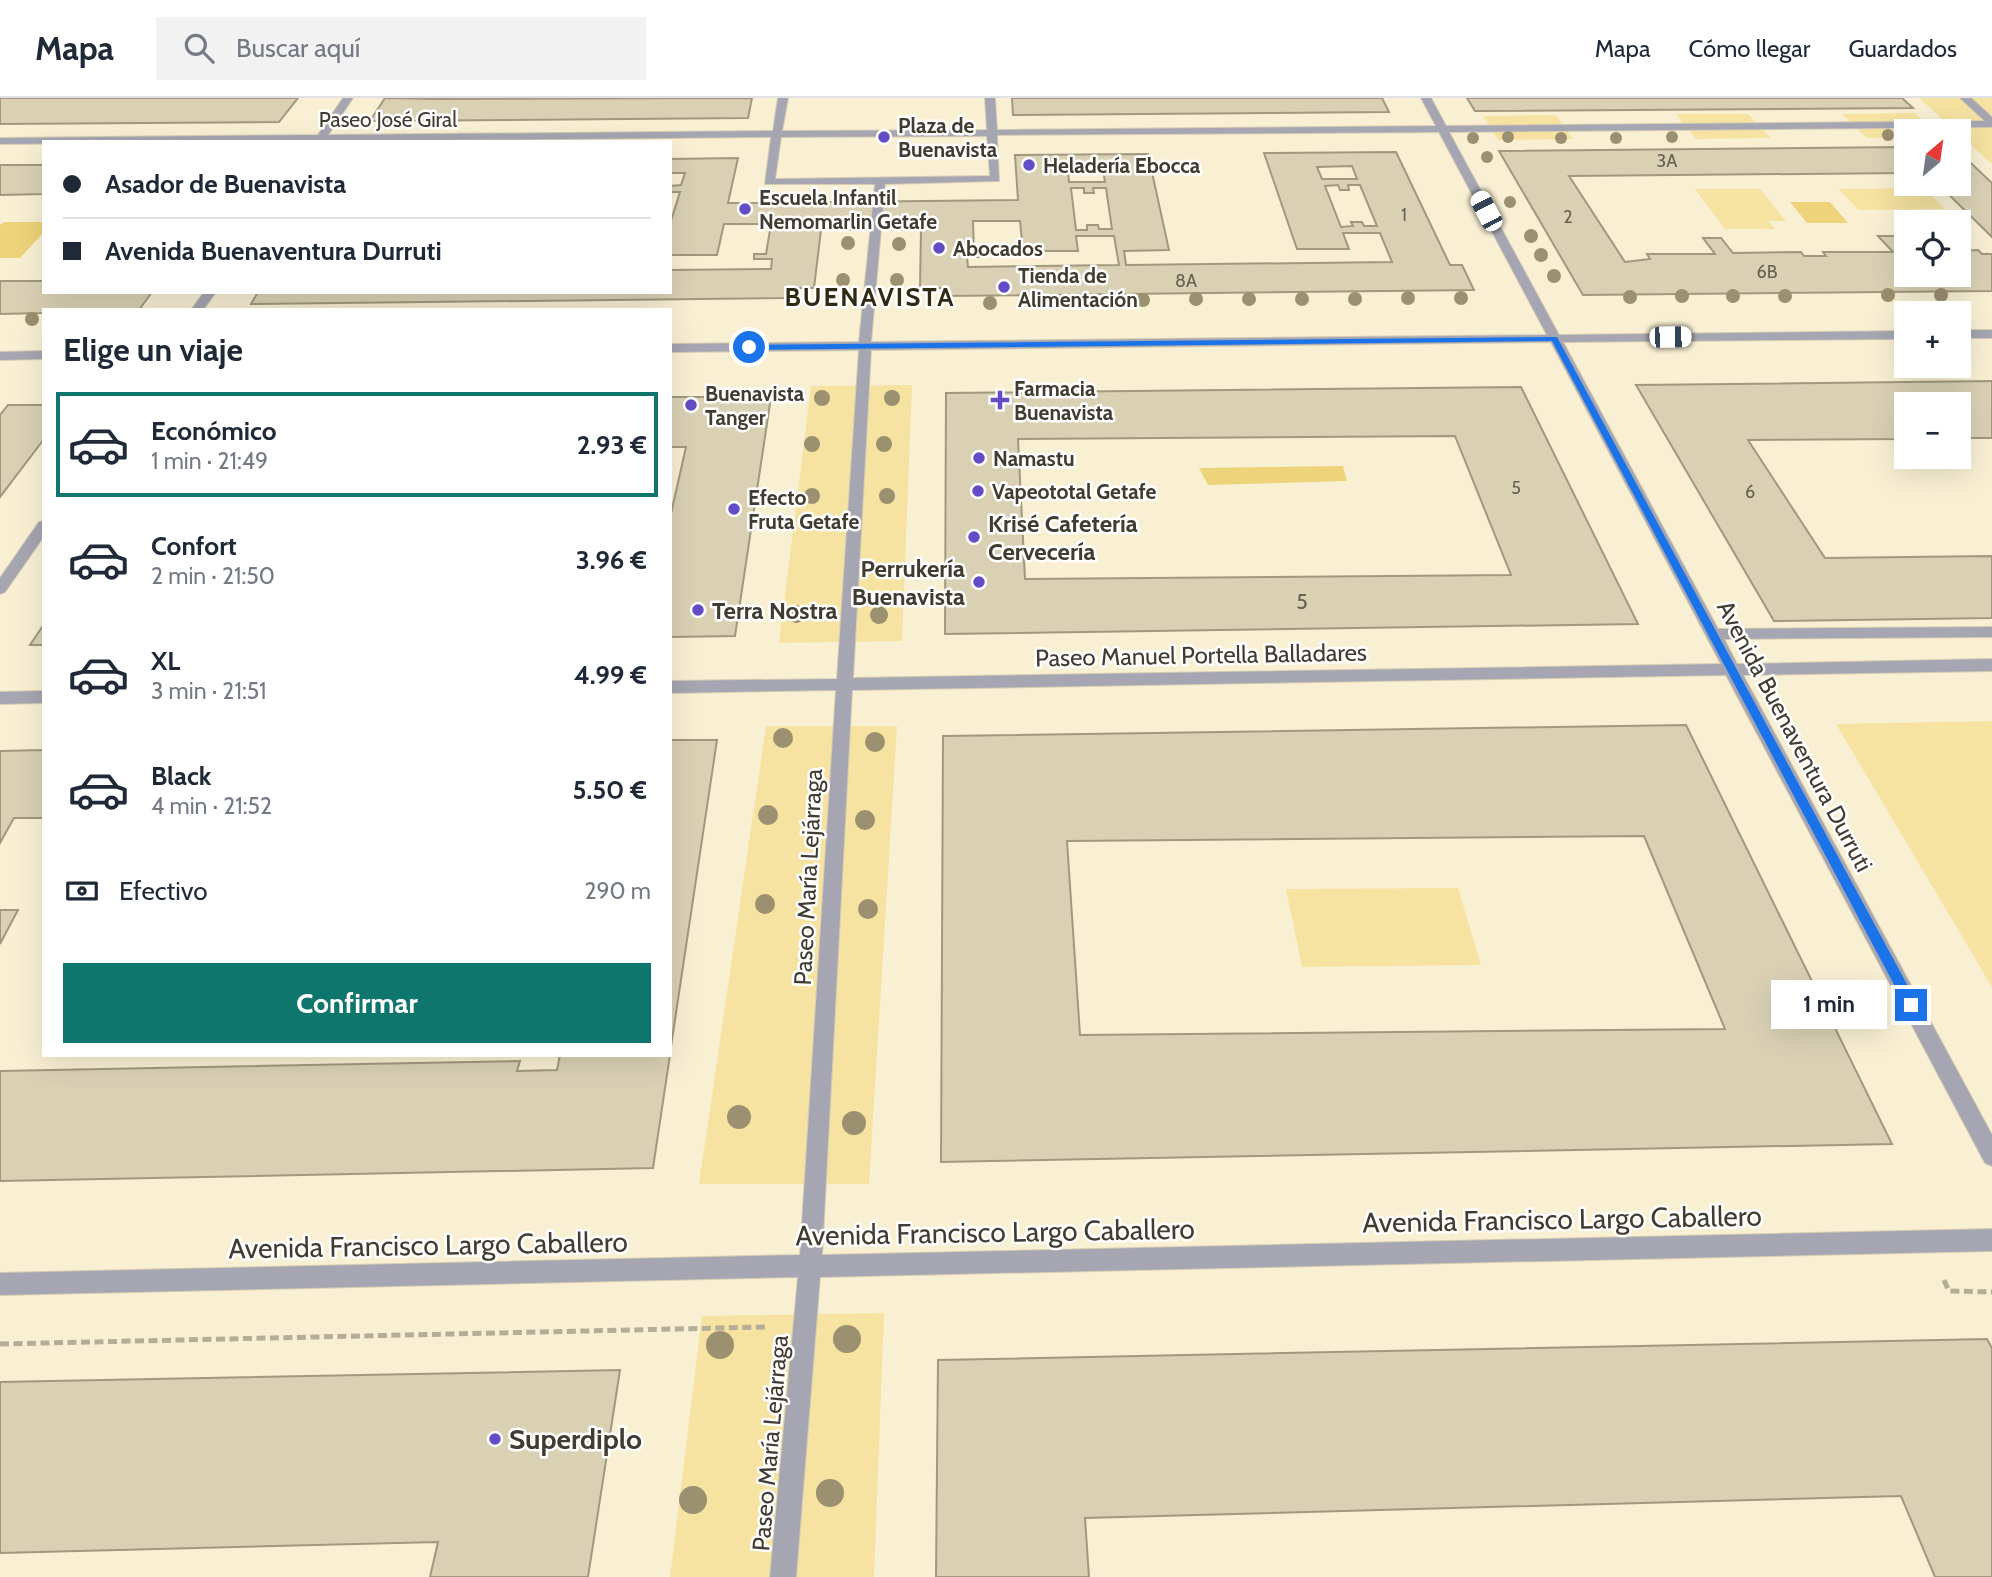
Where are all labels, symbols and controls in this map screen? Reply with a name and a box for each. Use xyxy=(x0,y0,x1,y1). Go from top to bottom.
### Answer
search box xyxy=(156,17,646,80)
text: Mapa xyxy=(35,28,114,68)
icon: search xyxy=(180,29,218,67)
text: Buscar aquí xyxy=(236,32,360,64)
text: Mapa xyxy=(1595,34,1651,63)
text: Cómo llegar xyxy=(1689,34,1810,63)
text: Guardados xyxy=(1848,34,1957,63)
street label: Paseo José Giral xyxy=(319,107,457,132)
place label: Plaza de Buenavista xyxy=(898,113,998,162)
north arrow xyxy=(1894,119,1970,196)
map controls xyxy=(1894,119,1971,469)
marker: Plaza de Buenavista xyxy=(876,129,892,145)
house number: 3A xyxy=(1657,150,1677,172)
place label: Heladería Ebocca xyxy=(1043,153,1201,178)
marker: Heladería Ebocca xyxy=(1021,157,1037,173)
text: Asador de Buenavista xyxy=(105,168,346,200)
place label: Escuela Infantil Nemomarlin Getafe xyxy=(759,185,937,234)
car xyxy=(1467,188,1506,234)
marker: Escuela Infantil Nemomarlin Getafe xyxy=(737,201,753,217)
house number: 1 xyxy=(1401,204,1407,226)
house number: 2 xyxy=(1563,206,1573,228)
button: locate xyxy=(1894,210,1971,287)
text: Avenida Buenaventura Durruti xyxy=(105,235,442,267)
place label: Abocados xyxy=(953,236,1043,261)
marker: Abocados xyxy=(931,240,947,256)
house number: 6B xyxy=(1757,261,1778,283)
place label: Tienda de Alimentación xyxy=(1018,263,1138,312)
house number: 8A xyxy=(1175,270,1197,292)
marker: Tienda de Alimentación xyxy=(996,279,1012,295)
district label: BUENAVISTA xyxy=(785,281,955,313)
button: + xyxy=(1894,301,1971,378)
car xyxy=(1649,326,1692,348)
text: Elige un viaje xyxy=(63,330,243,369)
route start xyxy=(733,331,765,363)
place label: Farmacia Buenavista xyxy=(1014,376,1114,425)
place label: Buenavista Tanger xyxy=(705,381,805,430)
marker: Farmacia Buenavista xyxy=(992,392,1008,408)
button: − xyxy=(1894,392,1971,469)
marker: Buenavista Tanger xyxy=(683,397,699,413)
icon: car xyxy=(67,413,130,476)
text: Económico xyxy=(151,415,277,447)
text: 2.93 € xyxy=(577,429,647,461)
place label: Namastu xyxy=(993,446,1075,471)
text: 1 min · 21:49 xyxy=(151,447,268,475)
marker: Namastu xyxy=(971,450,987,466)
house number: 5 xyxy=(1511,477,1521,499)
place label: Vapeototal Getafe xyxy=(992,479,1157,504)
house number: 6 xyxy=(1745,481,1755,503)
marker: Vapeototal Getafe xyxy=(970,483,986,499)
place label: Efecto Fruta Getafe xyxy=(748,485,859,534)
marker: Efecto Fruta Getafe xyxy=(726,501,742,517)
place label: Krisé Cafetería Cervecería xyxy=(988,509,1138,566)
icon: car xyxy=(67,528,130,591)
marker: Krisé Cafetería Cervecería xyxy=(966,529,982,545)
text: Confort xyxy=(151,530,237,562)
text: 3.96 € xyxy=(576,544,647,576)
place label: Perrukería Buenavista xyxy=(852,554,965,611)
text: 2 min · 21:50 xyxy=(151,562,275,590)
marker: Perrukería Buenavista xyxy=(971,574,987,590)
house number: 5 xyxy=(1296,589,1308,614)
street label: Avenida Buenaventura Durruti xyxy=(1711,595,1879,877)
place label: Terra Nostra xyxy=(712,596,837,625)
marker: Terra Nostra xyxy=(690,602,706,618)
street label: Paseo Manuel Portella Balladares xyxy=(1035,638,1367,672)
icon: car xyxy=(67,643,130,706)
text: XL xyxy=(151,645,180,677)
text: 4.99 € xyxy=(574,659,647,691)
text: 3 min · 21:51 xyxy=(151,677,267,705)
icon: car xyxy=(67,758,130,821)
text: Black xyxy=(151,760,211,792)
street label: Paseo María Lejárraga xyxy=(788,767,828,986)
text: 5.50 € xyxy=(572,774,647,806)
text: 4 min · 21:52 xyxy=(151,792,272,820)
icon: cash xyxy=(63,872,101,910)
text: Efectivo xyxy=(119,875,208,907)
text: 290 m xyxy=(584,877,651,905)
button: Confirmar xyxy=(63,963,651,1043)
callout: 1 min xyxy=(1771,981,1886,1030)
route end xyxy=(1895,989,1927,1021)
text: 1 min xyxy=(1803,990,1855,1018)
street label: Avenida Francisco Largo Caballero xyxy=(1362,1199,1762,1239)
street label: Avenida Francisco Largo Caballero xyxy=(795,1212,1195,1252)
street label: Avenida Francisco Largo Caballero xyxy=(228,1225,628,1265)
street label: Paseo María Lejárraga xyxy=(746,1333,794,1552)
place label: Superdiplo xyxy=(509,1422,642,1456)
marker: Superdiplo xyxy=(487,1431,503,1447)

